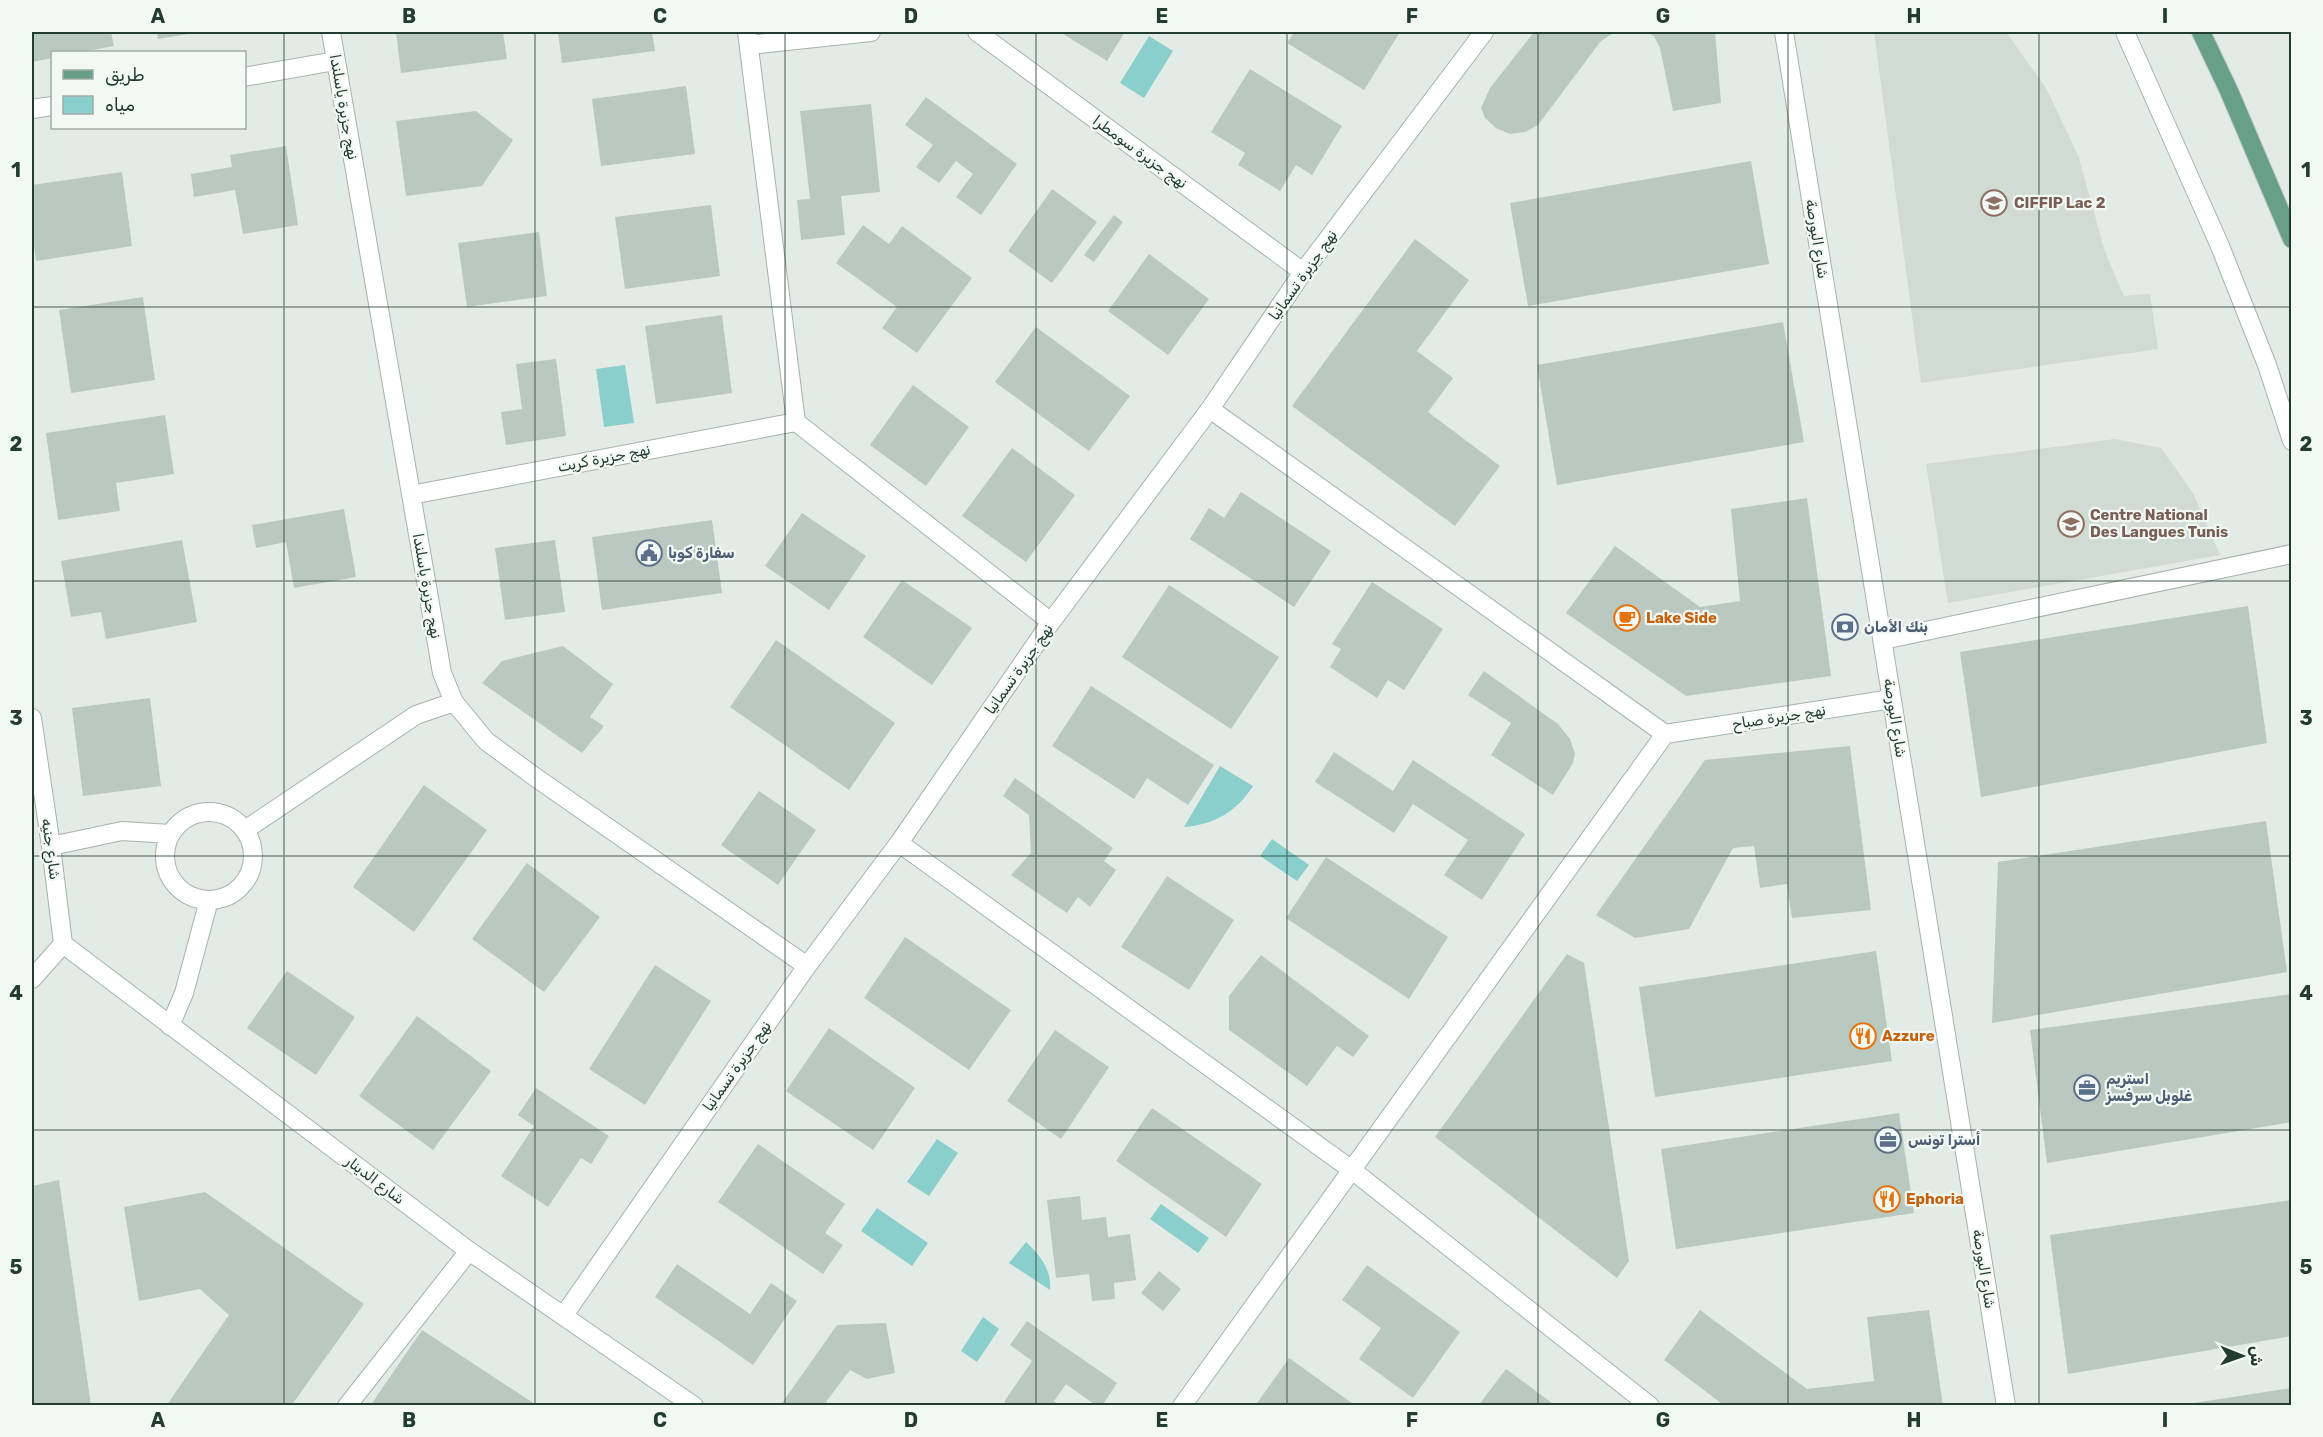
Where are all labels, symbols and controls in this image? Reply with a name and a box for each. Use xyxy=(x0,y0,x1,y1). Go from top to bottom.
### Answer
text: A xyxy=(151,4,166,28)
text: B xyxy=(402,4,416,28)
text: C xyxy=(653,4,667,28)
text: D xyxy=(904,4,918,28)
text: E xyxy=(1156,4,1168,28)
text: F xyxy=(1406,4,1418,28)
text: G xyxy=(1656,4,1670,28)
text: H xyxy=(1907,4,1921,28)
text: I xyxy=(2162,4,2168,28)
legend xyxy=(51,51,246,129)
street label: نهج جزيرة ياسلندا xyxy=(324,53,362,161)
text: طريق xyxy=(105,64,145,86)
text: مياه xyxy=(105,94,135,116)
street label: نهج جزيرة سومطرا xyxy=(1088,112,1191,194)
text: 1 xyxy=(11,158,21,182)
text: 1 xyxy=(2301,158,2311,182)
school or university icon: CIFFIP Lac 2 xyxy=(1979,188,2009,218)
place label: CIFFIP Lac 2 xyxy=(2014,194,2106,212)
street label: شارع البورصة xyxy=(1800,198,1832,280)
street label: نهج جزيرة تسمانيا xyxy=(1265,226,1343,325)
text: 2 xyxy=(10,432,23,456)
text: 2 xyxy=(2300,432,2313,456)
street label: نهج جزيرة كريت xyxy=(556,440,652,478)
place label: Centre National Des Langues Tunis xyxy=(2090,506,2228,541)
school or university icon: Centre National Des Langues Tunis xyxy=(2056,509,2086,539)
street label: نهج جزيرة ياسلندا xyxy=(407,532,445,640)
public building icon: سفارة كوبا xyxy=(634,538,664,568)
place label: سفارة كوبا xyxy=(668,544,735,562)
cafe icon: Lake Side xyxy=(1612,603,1642,633)
place label: Lake Side xyxy=(1646,609,1717,627)
bank icon: بنك الأمان xyxy=(1830,612,1860,642)
place label: بنك الأمان xyxy=(1864,618,1928,636)
street label: نهج جزيرة تسمانيا xyxy=(981,620,1059,719)
street label: شارع البورصة xyxy=(1878,677,1910,759)
street label: نهج جزيرة صباح xyxy=(1731,701,1827,735)
text: 3 xyxy=(9,706,23,730)
text: 3 xyxy=(2299,706,2313,730)
street label: شارع جنيه xyxy=(36,817,64,881)
text: 4 xyxy=(9,981,23,1005)
text: 4 xyxy=(2299,981,2313,1005)
street label: نهج جزيرة تسمانيا xyxy=(699,1017,777,1116)
restaurant icon: Azzure xyxy=(1848,1021,1878,1051)
place label: Azzure xyxy=(1882,1027,1935,1045)
place label: استريم غلوبل سرفسز xyxy=(2105,1070,2193,1105)
office icon: استريم غلوبل سرفسز xyxy=(2072,1073,2102,1103)
office icon: أسترا تونس xyxy=(1873,1125,1903,1155)
place label: أسترا تونس xyxy=(1908,1131,1980,1149)
street label: شارع الدينار xyxy=(340,1151,408,1210)
restaurant icon: Ephoria xyxy=(1872,1184,1902,1214)
place label: Ephoria xyxy=(1906,1190,1964,1208)
street label: شارع البورصة xyxy=(1967,1228,1999,1310)
text: 5 xyxy=(10,1255,23,1279)
text: 5 xyxy=(2300,1255,2313,1279)
north arrow xyxy=(2212,1326,2272,1386)
text: ش xyxy=(2247,1346,2266,1367)
text: A xyxy=(151,1408,166,1432)
text: B xyxy=(402,1408,416,1432)
text: C xyxy=(653,1408,667,1432)
text: D xyxy=(904,1408,918,1432)
text: E xyxy=(1156,1408,1168,1432)
text: F xyxy=(1406,1408,1418,1432)
text: G xyxy=(1656,1408,1670,1432)
text: H xyxy=(1907,1408,1921,1432)
text: I xyxy=(2162,1408,2168,1432)

